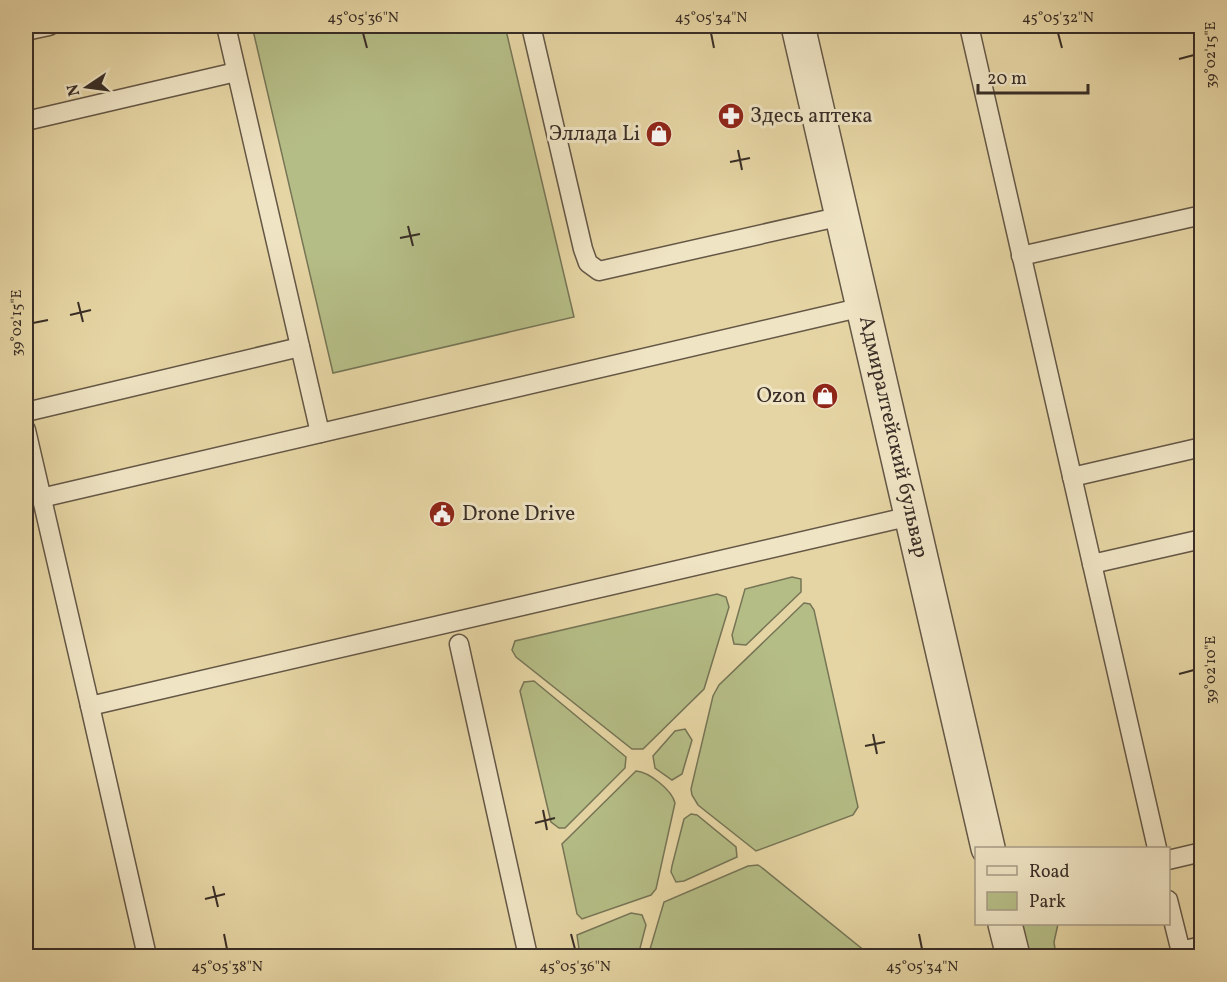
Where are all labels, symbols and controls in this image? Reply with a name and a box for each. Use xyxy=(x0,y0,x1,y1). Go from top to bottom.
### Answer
text: 45°05'36"N xyxy=(327,8,399,29)
text: 45°05'34"N xyxy=(675,8,747,29)
text: 45°05'32"N xyxy=(1022,8,1094,29)
text: 39°02'15"E xyxy=(1201,21,1222,89)
north arrow xyxy=(57,57,117,117)
scale bar xyxy=(978,57,1088,95)
text: 20 m xyxy=(987,67,1027,92)
text: N xyxy=(62,81,86,98)
pharmacy icon: Здесь аптека xyxy=(716,101,746,131)
place label: Здесь аптека xyxy=(750,102,873,131)
shop icon: Эллада Li xyxy=(644,119,674,149)
place label: Эллада Li xyxy=(549,120,640,149)
text: 39°02'15"E xyxy=(7,289,28,357)
street label: Адмиралтейский бульвар xyxy=(851,313,935,561)
shop icon: Ozon xyxy=(810,381,840,411)
place label: Ozon xyxy=(756,382,806,411)
public building icon: Drone Drive xyxy=(427,499,457,529)
place label: Drone Drive xyxy=(462,500,575,529)
text: 39°02'10"E xyxy=(1201,636,1222,704)
legend xyxy=(975,847,1170,925)
text: Road xyxy=(1029,860,1070,885)
text: Park xyxy=(1029,890,1066,915)
text: 45°05'38"N xyxy=(191,957,263,978)
text: 45°05'36"N xyxy=(539,957,611,978)
text: 45°05'34"N xyxy=(886,957,958,978)

